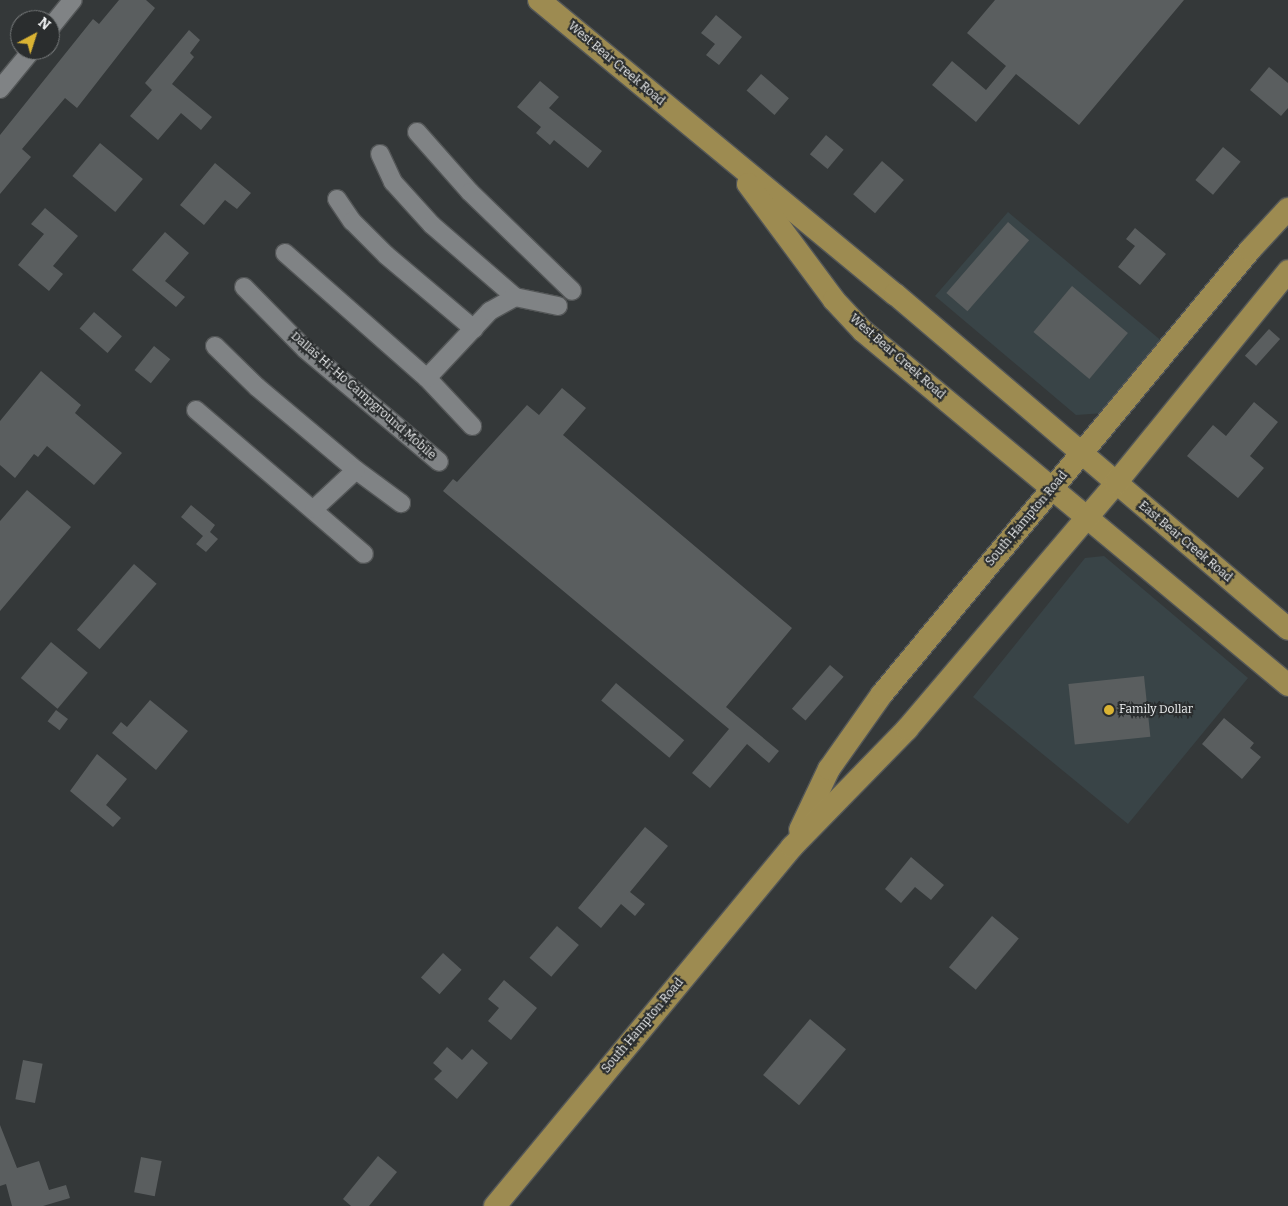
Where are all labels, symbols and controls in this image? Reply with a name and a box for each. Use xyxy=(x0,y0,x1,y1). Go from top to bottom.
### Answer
north arrow xyxy=(10,10,60,60)
text: N xyxy=(35,14,54,34)
street label: West Bear Creek Road xyxy=(565,19,667,109)
street label: West Bear Creek Road xyxy=(846,312,948,402)
street label: Dallas Hi-Ho Campground Mobile xyxy=(288,329,438,463)
street label: South Hampton Road xyxy=(983,469,1071,569)
street label: East Bear Creek Road xyxy=(1135,499,1235,585)
place label: Family Dollar xyxy=(1119,703,1193,717)
marker: Family Dollar xyxy=(1103,704,1115,716)
street label: South Hampton Road xyxy=(599,976,687,1076)

